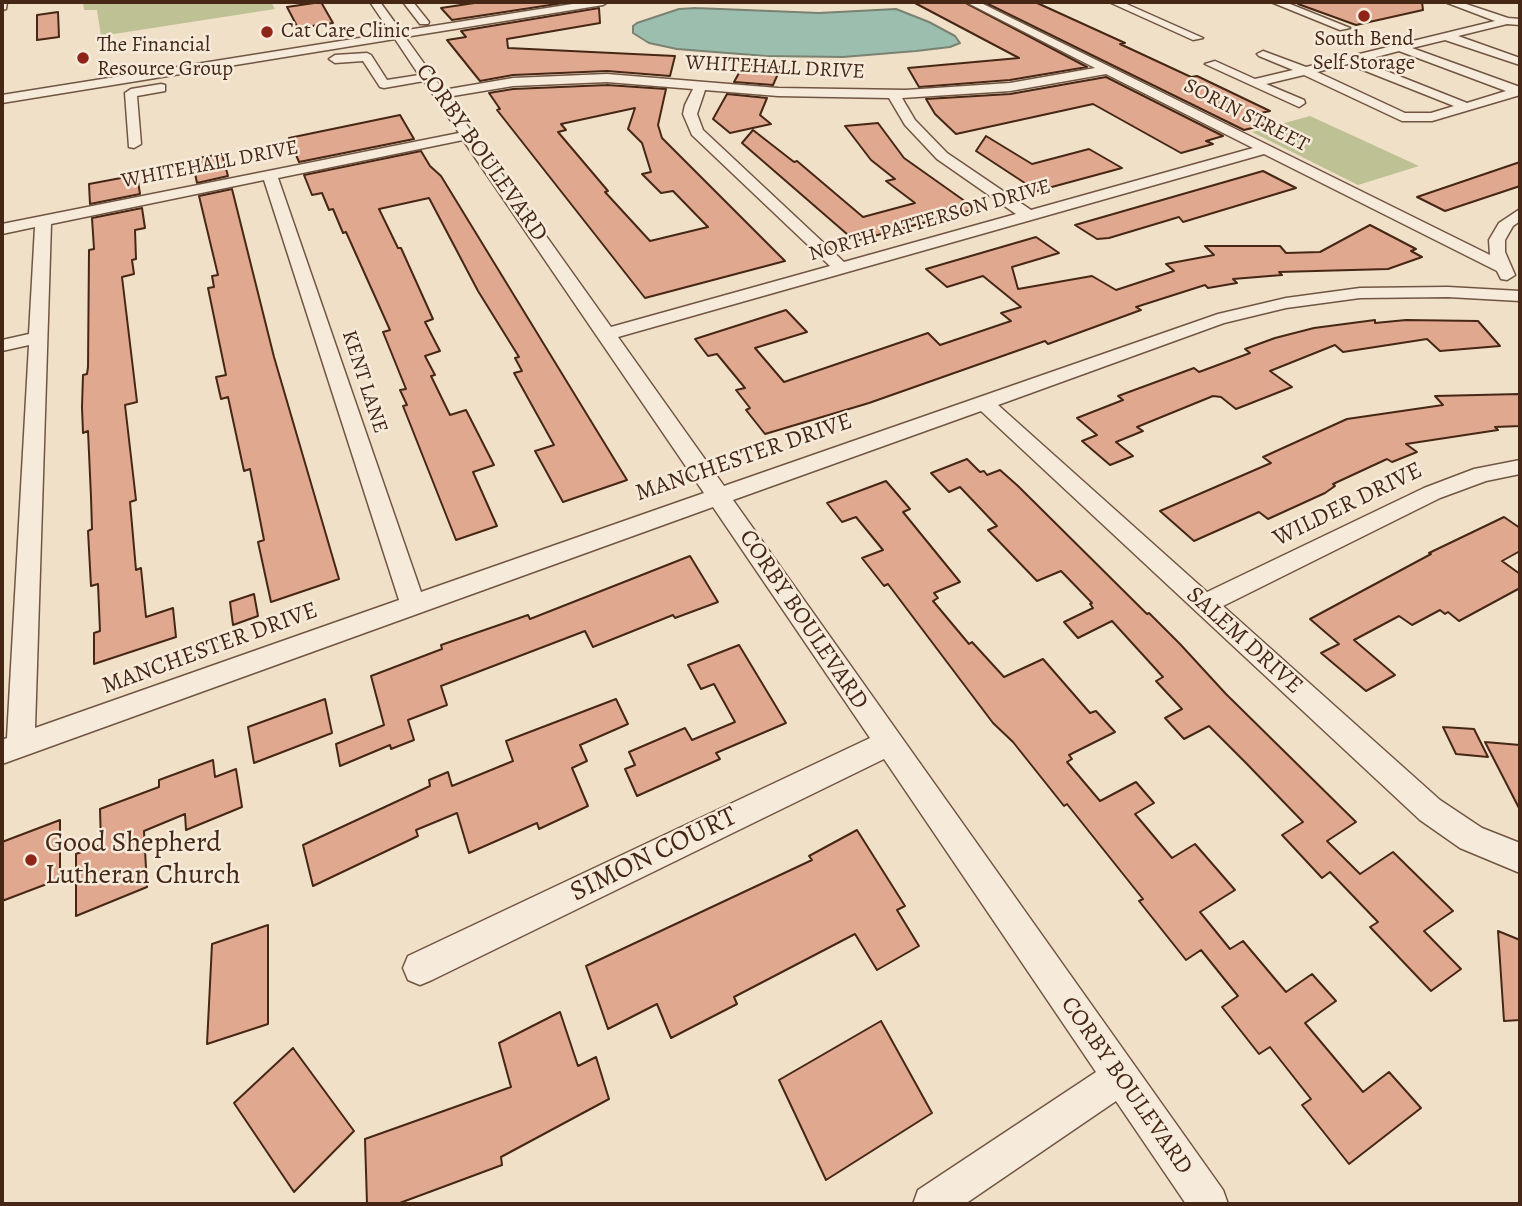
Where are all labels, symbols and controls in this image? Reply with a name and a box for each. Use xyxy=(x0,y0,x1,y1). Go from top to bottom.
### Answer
marker: South Bend Self Storage xyxy=(1356,8,1372,24)
place label: Cat Care Clinic xyxy=(281,19,410,45)
marker: Cat Care Clinic xyxy=(259,24,275,40)
place label: South Bend Self Storage xyxy=(1313,27,1415,77)
place label: The Financial Resource Group xyxy=(97,33,233,83)
marker: The Financial Resource Group xyxy=(75,50,91,66)
street label: WHITEHALL DRIVE xyxy=(685,51,865,85)
street label: CORBY BOULEVARD xyxy=(409,59,553,247)
street label: SORIN STREET xyxy=(1179,74,1313,158)
street label: WHITEHALL DRIVE xyxy=(119,135,301,195)
street label: NORTH PATTERSON DRIVE xyxy=(806,174,1054,268)
street label: KENT LANE xyxy=(336,327,392,437)
street label: MANCHESTER DRIVE xyxy=(632,407,856,509)
street label: WILDER DRIVE xyxy=(1269,457,1427,553)
street label: CORBY BOULEVARD xyxy=(732,525,874,715)
street label: SALEM DRIVE xyxy=(1180,581,1308,701)
street label: MANCHESTER DRIVE xyxy=(98,597,322,701)
street label: SIMON COURT xyxy=(565,800,743,910)
place label: Good Shepherd Lutheran Church xyxy=(45,827,240,893)
marker: Good Shepherd Lutheran Church xyxy=(23,852,39,868)
street label: CORBY BOULEVARD xyxy=(1054,992,1198,1180)

